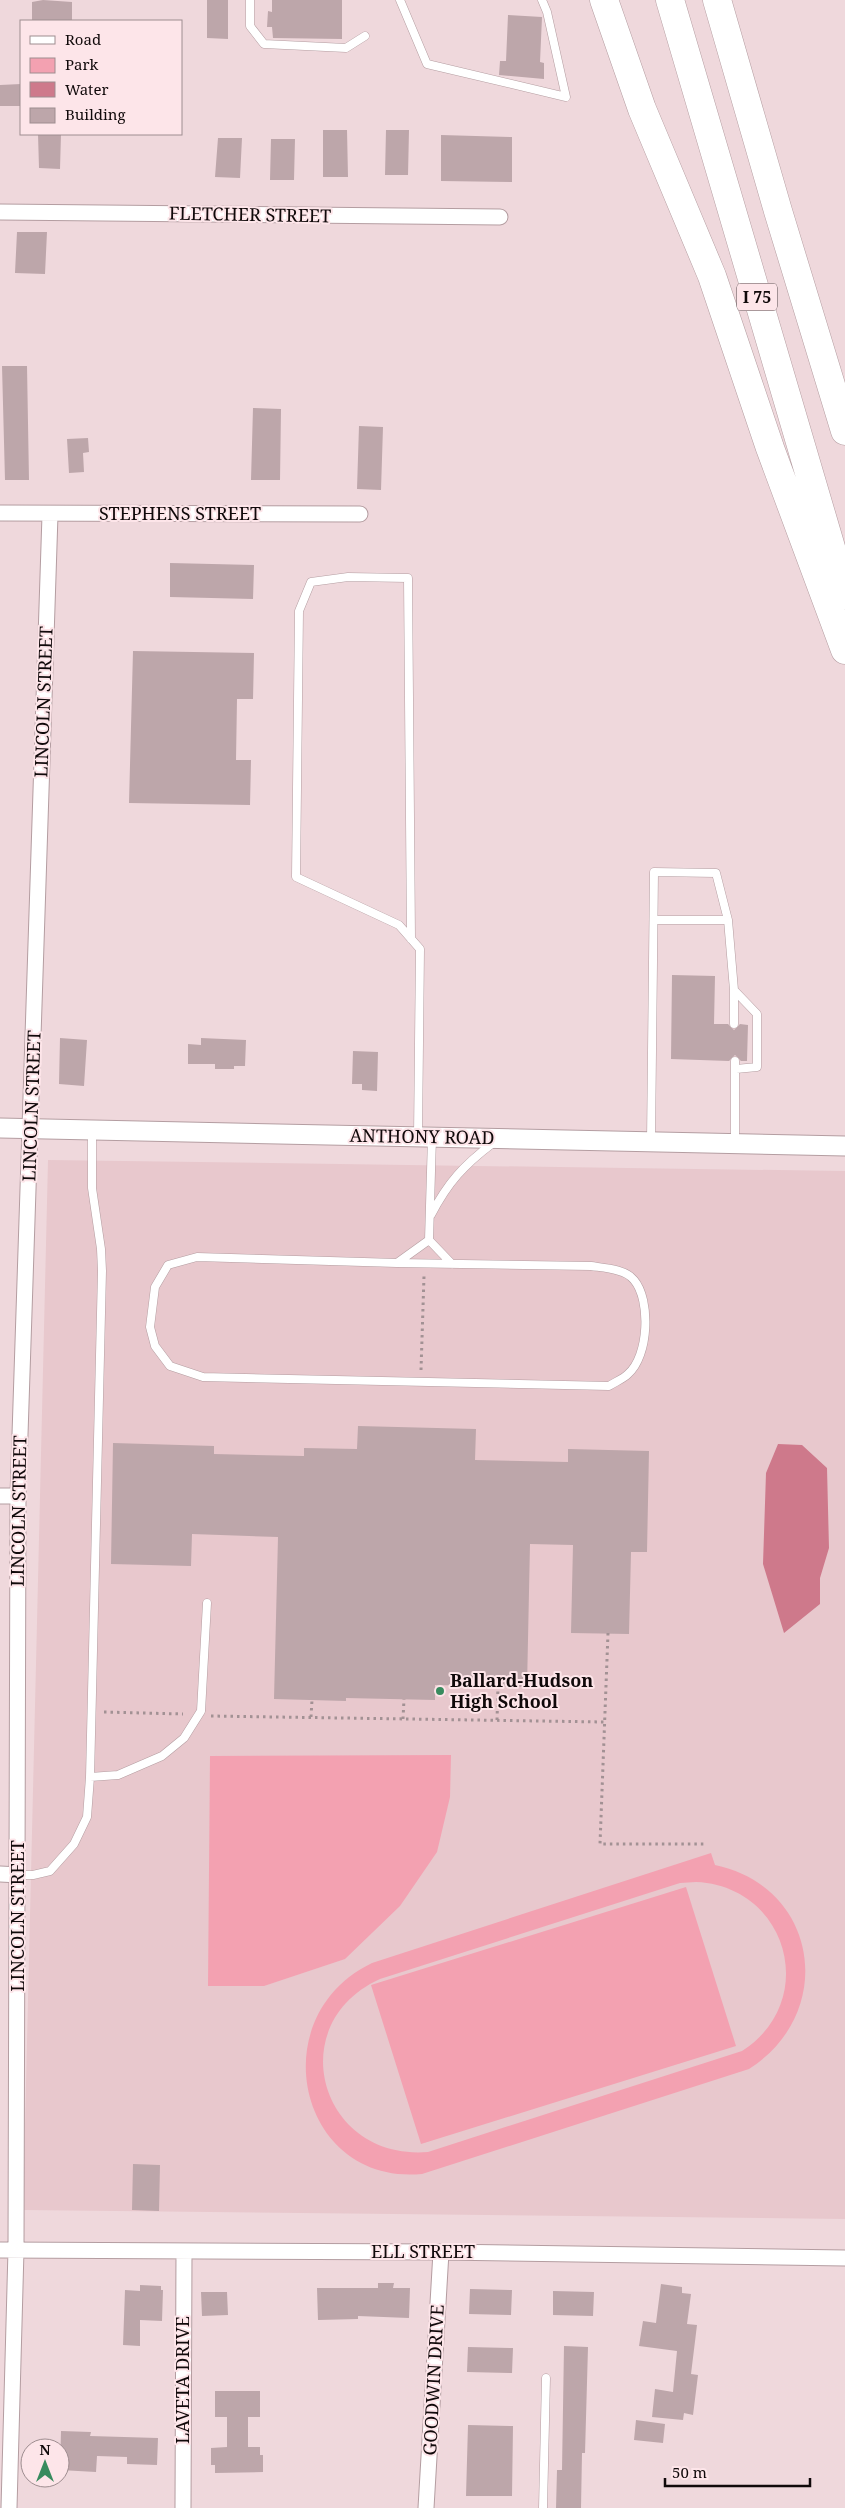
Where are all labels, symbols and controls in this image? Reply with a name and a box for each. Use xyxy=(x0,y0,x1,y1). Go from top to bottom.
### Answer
legend xyxy=(20,20,182,135)
text: Road xyxy=(65,29,101,49)
text: Park xyxy=(65,54,99,74)
text: Water xyxy=(65,79,108,99)
text: Building xyxy=(65,104,126,124)
street label: FLETCHER STREET xyxy=(169,201,331,227)
road number: I 75 xyxy=(737,284,777,310)
street label: STEPHENS STREET xyxy=(99,501,261,525)
street label: LINCOLN STREET xyxy=(28,626,58,778)
street label: LINCOLN STREET xyxy=(16,1030,46,1182)
street label: ANTHONY ROAD xyxy=(349,1123,495,1149)
street label: LINCOLN STREET xyxy=(5,1435,31,1587)
place label: Ballard-Hudson High School xyxy=(450,1668,593,1713)
marker: Ballard-Hudson High School xyxy=(434,1685,446,1697)
street label: LINCOLN STREET xyxy=(5,1840,29,1992)
street label: ELL STREET xyxy=(371,2239,475,2263)
street label: GOODWIN DRIVE xyxy=(417,2304,449,2456)
street label: LAVETA DRIVE xyxy=(170,2316,194,2444)
north arrow xyxy=(20,2438,70,2488)
text: N xyxy=(39,2440,51,2459)
scale bar xyxy=(665,2456,810,2488)
text: 50 m xyxy=(672,2462,707,2482)

